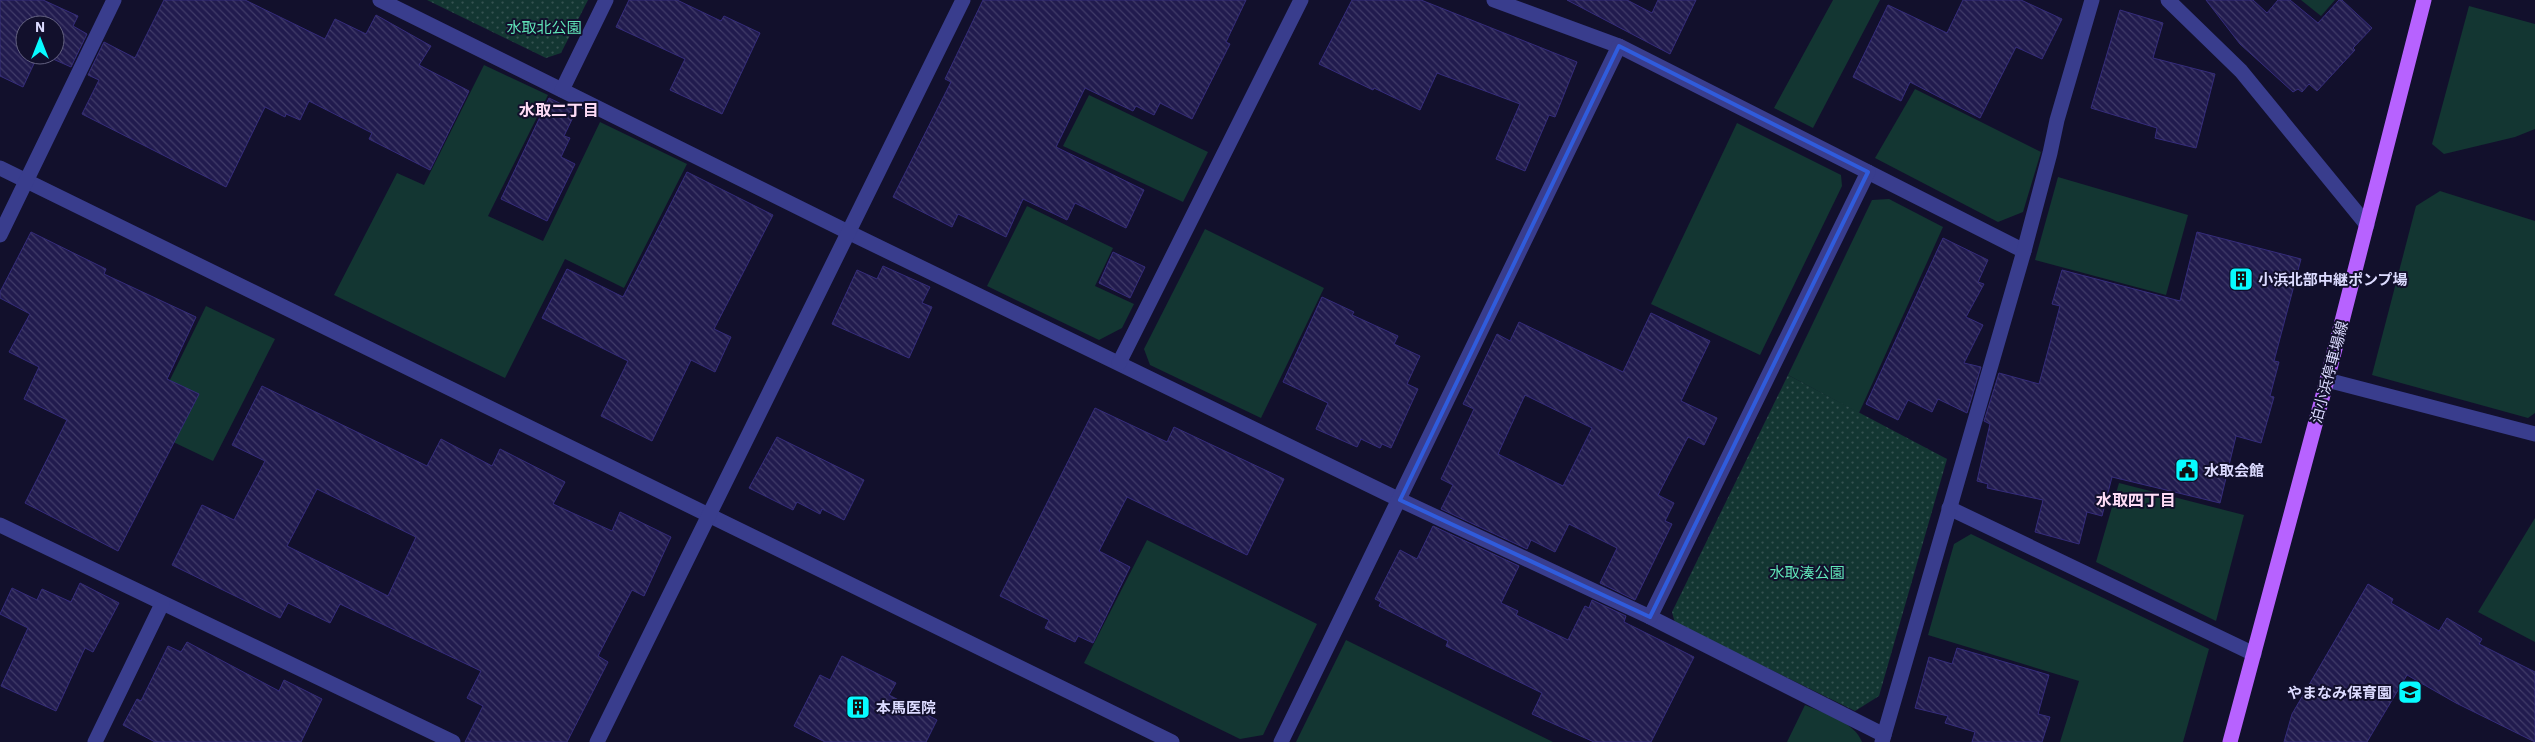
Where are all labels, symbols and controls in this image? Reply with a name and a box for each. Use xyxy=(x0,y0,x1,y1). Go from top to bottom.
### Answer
north arrow xyxy=(15,15,65,65)
text: N xyxy=(35,18,45,36)
park label: 水取北公園 xyxy=(506,18,582,37)
district label: 水取二丁目 xyxy=(519,100,599,120)
building icon: 小浜北部中継ポンプ場 xyxy=(2228,266,2254,292)
place label: 小浜北部中継ポンプ場 xyxy=(2258,270,2408,289)
street label: 泊小浜停車場線 xyxy=(2306,319,2352,425)
public building icon: 水取会館 xyxy=(2174,457,2200,483)
place label: 水取会館 xyxy=(2204,461,2264,480)
district label: 水取四丁目 xyxy=(2096,490,2176,510)
park label: 水取湊公園 xyxy=(1769,563,1845,582)
school or university icon: やまなみ保育園 xyxy=(2397,679,2423,705)
place label: やまなみ保育園 xyxy=(2287,683,2392,702)
building icon: 本馬医院 xyxy=(845,694,871,720)
place label: 本馬医院 xyxy=(876,698,936,717)

